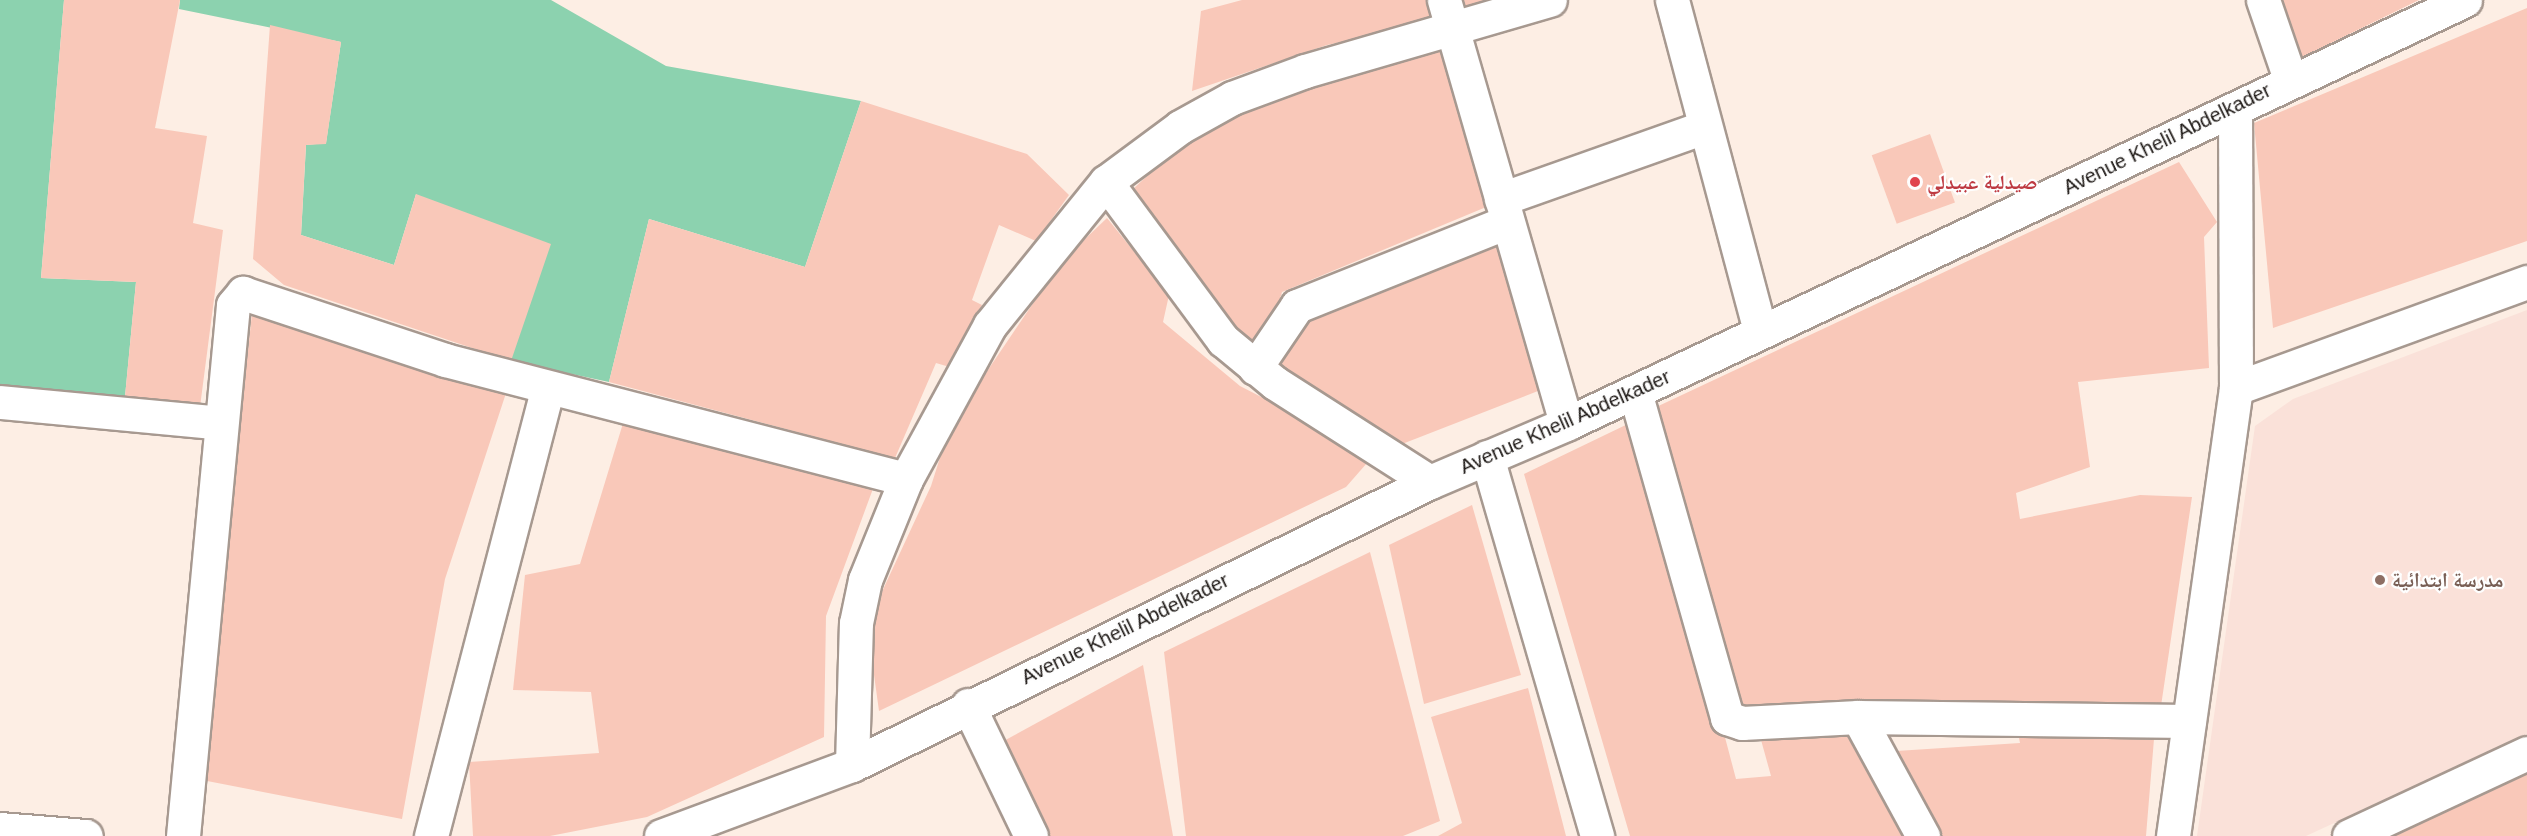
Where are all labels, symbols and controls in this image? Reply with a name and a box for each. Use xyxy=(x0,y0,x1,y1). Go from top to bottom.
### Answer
street label: Avenue Khelil Abdelkader xyxy=(2059,78,2275,200)
place label: صيدلية عبيدلي xyxy=(1927,170,2037,194)
marker: صيدلية عبيدلي xyxy=(1908,175,1922,189)
street label: Avenue Khelil Abdelkader xyxy=(1456,365,1674,479)
street label: Avenue Khelil Abdelkader xyxy=(1017,568,1233,690)
place label: مدرسة ابتدائية xyxy=(2392,568,2503,592)
marker: مدرسة ابتدائية xyxy=(2373,573,2387,587)

